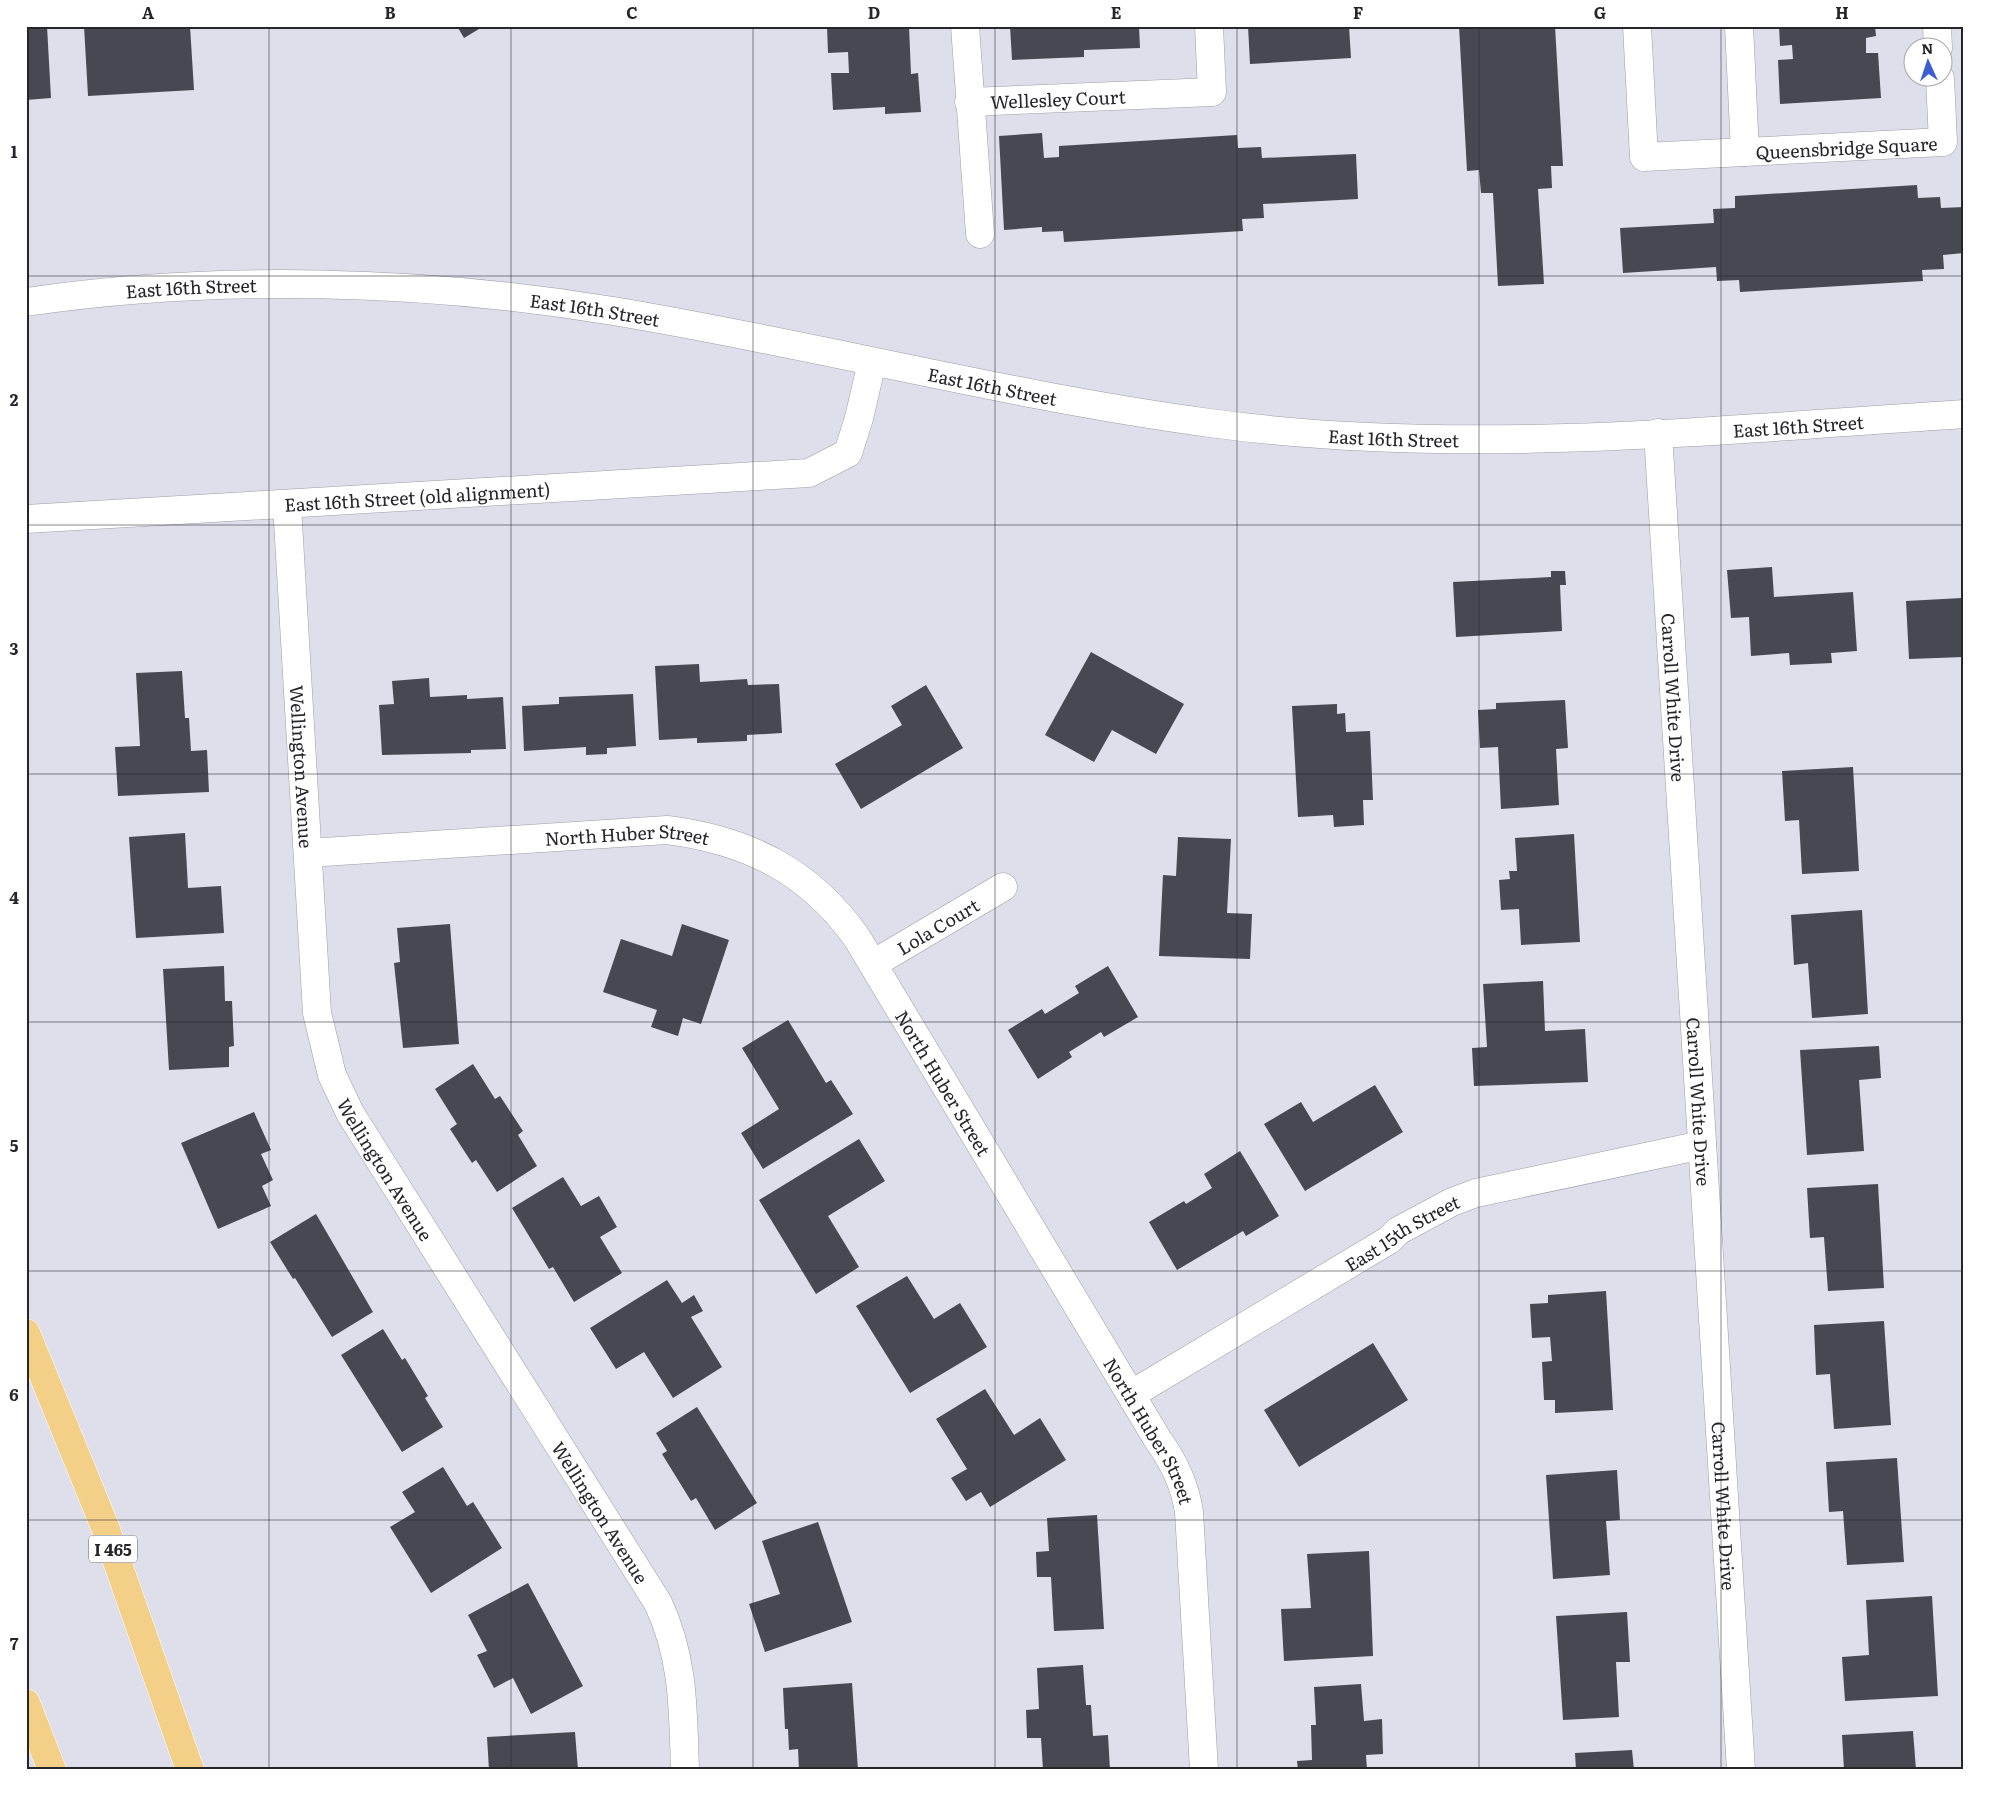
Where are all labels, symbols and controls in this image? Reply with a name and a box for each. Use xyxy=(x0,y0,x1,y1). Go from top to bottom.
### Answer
text: A xyxy=(142,0,154,24)
text: B xyxy=(384,0,396,24)
text: C xyxy=(626,0,638,24)
text: D xyxy=(868,0,880,24)
text: E xyxy=(1111,0,1122,24)
text: F xyxy=(1353,0,1363,24)
text: G xyxy=(1594,0,1606,24)
text: H xyxy=(1835,0,1849,24)
north arrow xyxy=(1902,38,1952,88)
text: N xyxy=(1921,38,1934,58)
street label: Wellesley Court xyxy=(990,82,1127,115)
street label: Queensbridge Square xyxy=(1755,129,1938,165)
text: 1 xyxy=(11,139,18,163)
street label: East 16th Street xyxy=(125,271,258,304)
street label: East 16th Street xyxy=(528,286,663,332)
street label: East 16th Street xyxy=(925,360,1060,412)
text: 2 xyxy=(10,387,19,411)
street label: East 16th Street xyxy=(1732,407,1865,443)
street label: East 16th Street xyxy=(1327,421,1460,453)
street label: East 16th Street (old alignment) xyxy=(284,475,551,517)
street label: Carroll White Drive xyxy=(1656,612,1693,783)
text: 3 xyxy=(10,636,19,660)
street label: Wellington Avenue xyxy=(284,684,321,849)
street label: North Huber Street xyxy=(544,816,713,851)
text: 4 xyxy=(9,885,19,909)
street label: Lola Court xyxy=(891,891,984,961)
street label: North Huber Street xyxy=(890,1005,998,1161)
street label: Carroll White Drive xyxy=(1681,1016,1718,1187)
street label: Wellington Avenue xyxy=(331,1093,440,1246)
text: 5 xyxy=(10,1133,19,1157)
street label: East 15th Street xyxy=(1339,1187,1464,1277)
street label: North Huber Street xyxy=(1098,1352,1201,1508)
text: 6 xyxy=(9,1382,19,1406)
street label: Carroll White Drive xyxy=(1706,1421,1743,1591)
street label: Wellington Avenue xyxy=(546,1436,656,1588)
road number: I 465 xyxy=(89,1536,137,1562)
text: 7 xyxy=(10,1631,19,1655)

